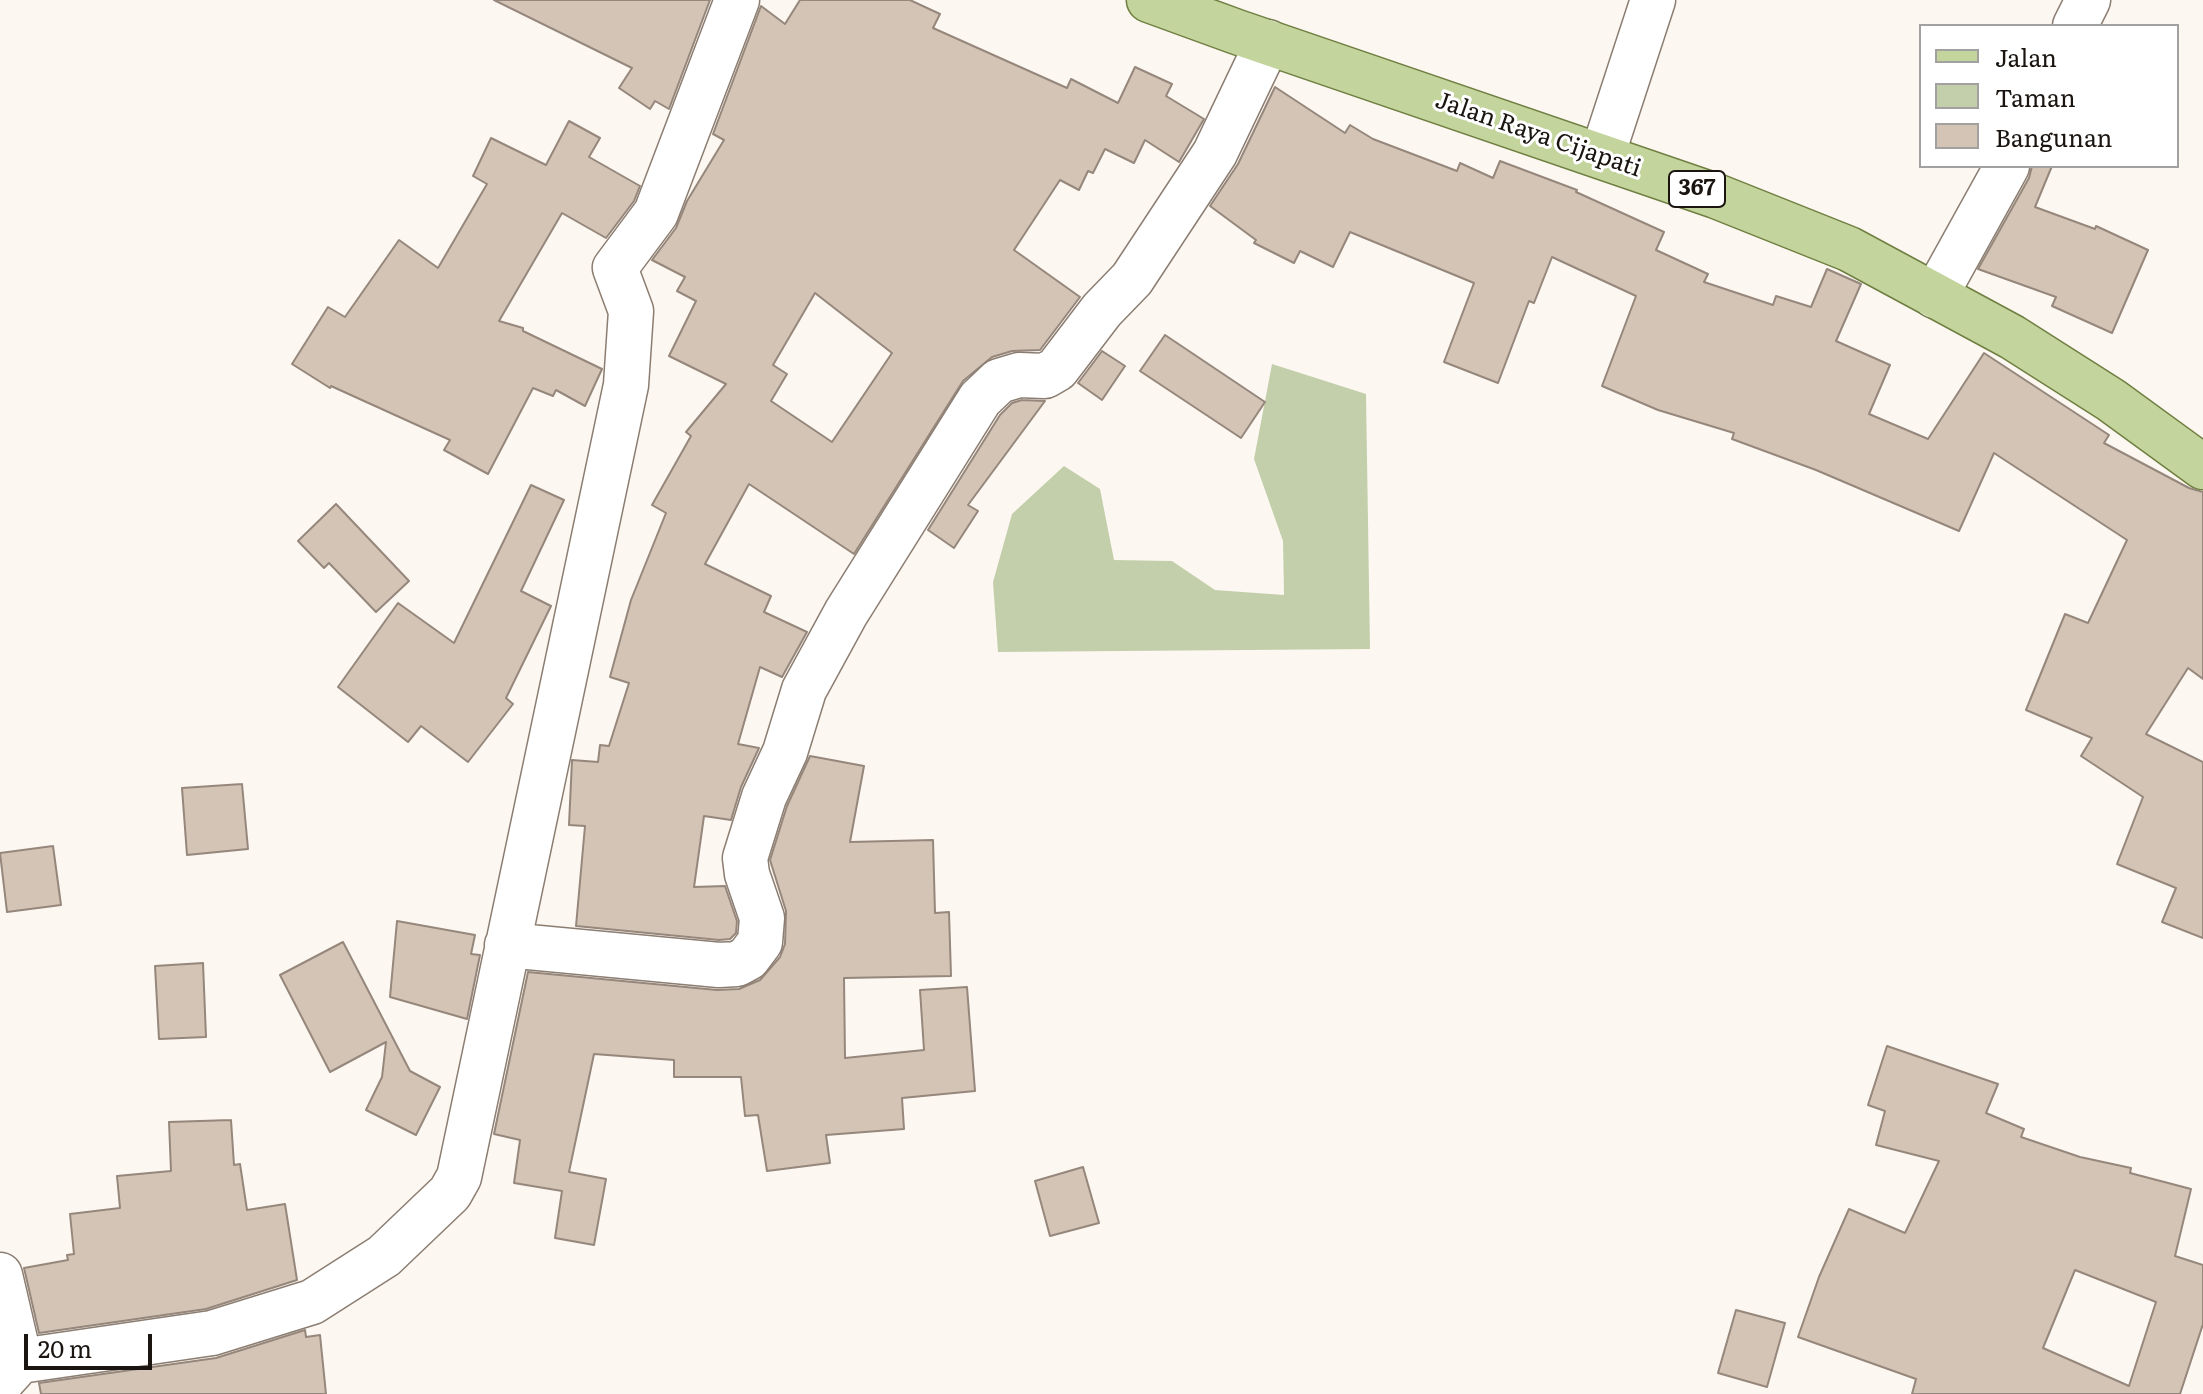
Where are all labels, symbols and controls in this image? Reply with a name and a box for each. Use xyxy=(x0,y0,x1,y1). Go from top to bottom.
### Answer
legend xyxy=(1919,24,2179,168)
text: Jalan xyxy=(1995,39,2057,74)
text: Taman xyxy=(1995,79,2076,114)
street label: Jalan Raya Cijapati xyxy=(1431,86,1645,184)
text: Bangunan xyxy=(1995,119,2113,154)
road number: 367 xyxy=(1669,171,1725,207)
scale bar xyxy=(28,1318,156,1368)
text: 20 m xyxy=(38,1330,92,1365)

